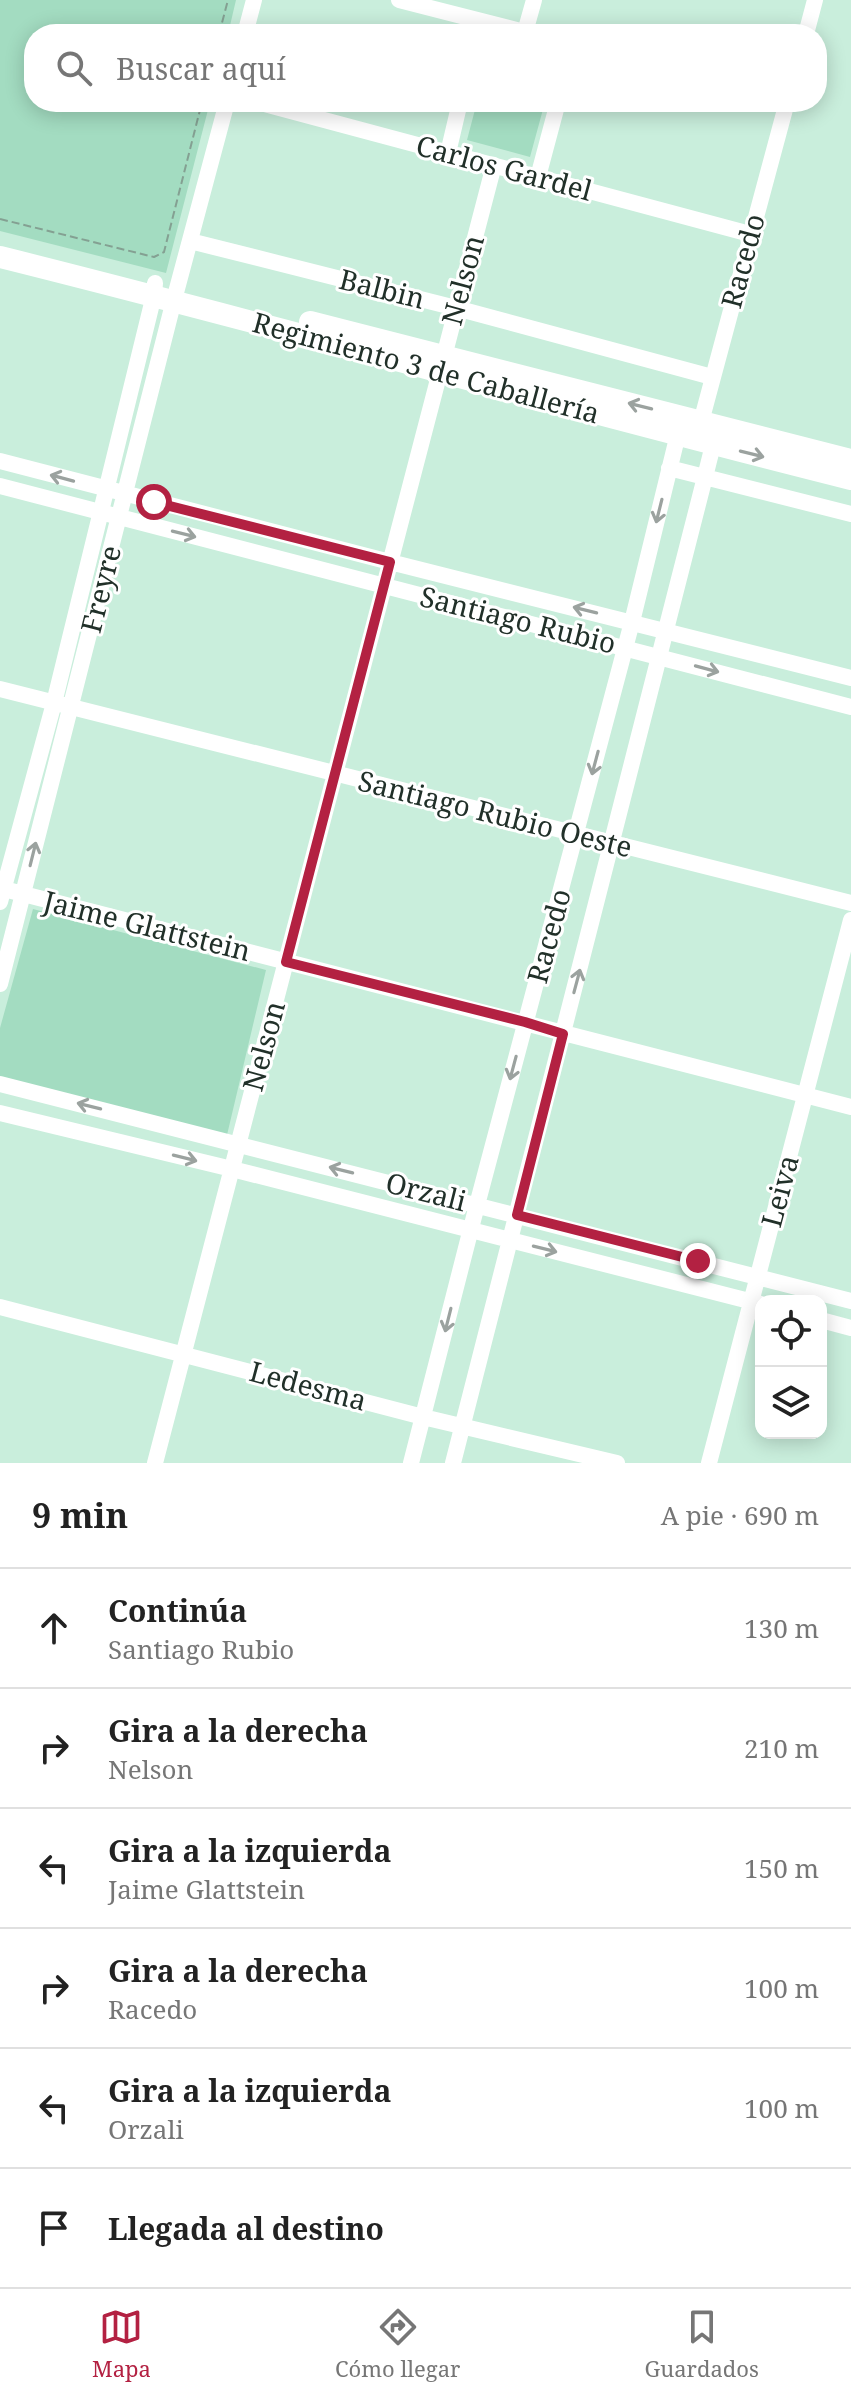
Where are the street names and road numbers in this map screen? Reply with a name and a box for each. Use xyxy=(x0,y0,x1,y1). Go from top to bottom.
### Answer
street label: Carlos Gardel xyxy=(412,125,597,209)
street label: Racedo xyxy=(711,209,773,312)
street label: Nelson xyxy=(432,230,492,329)
street label: Balbin xyxy=(335,259,429,317)
street label: Regimiento 3 de Caballería xyxy=(249,302,604,432)
street label: Freyre xyxy=(71,541,129,636)
street label: Santiago Rubio xyxy=(416,576,620,662)
street label: Santiago Rubio Oeste xyxy=(354,761,636,865)
street label: Jaime Glattstein xyxy=(39,881,255,969)
street label: Racedo xyxy=(517,884,579,987)
street label: Nelson xyxy=(233,996,293,1095)
street label: Leiva xyxy=(751,1150,807,1231)
street label: Orzali xyxy=(382,1163,470,1219)
street label: Ledesma xyxy=(246,1351,371,1419)

